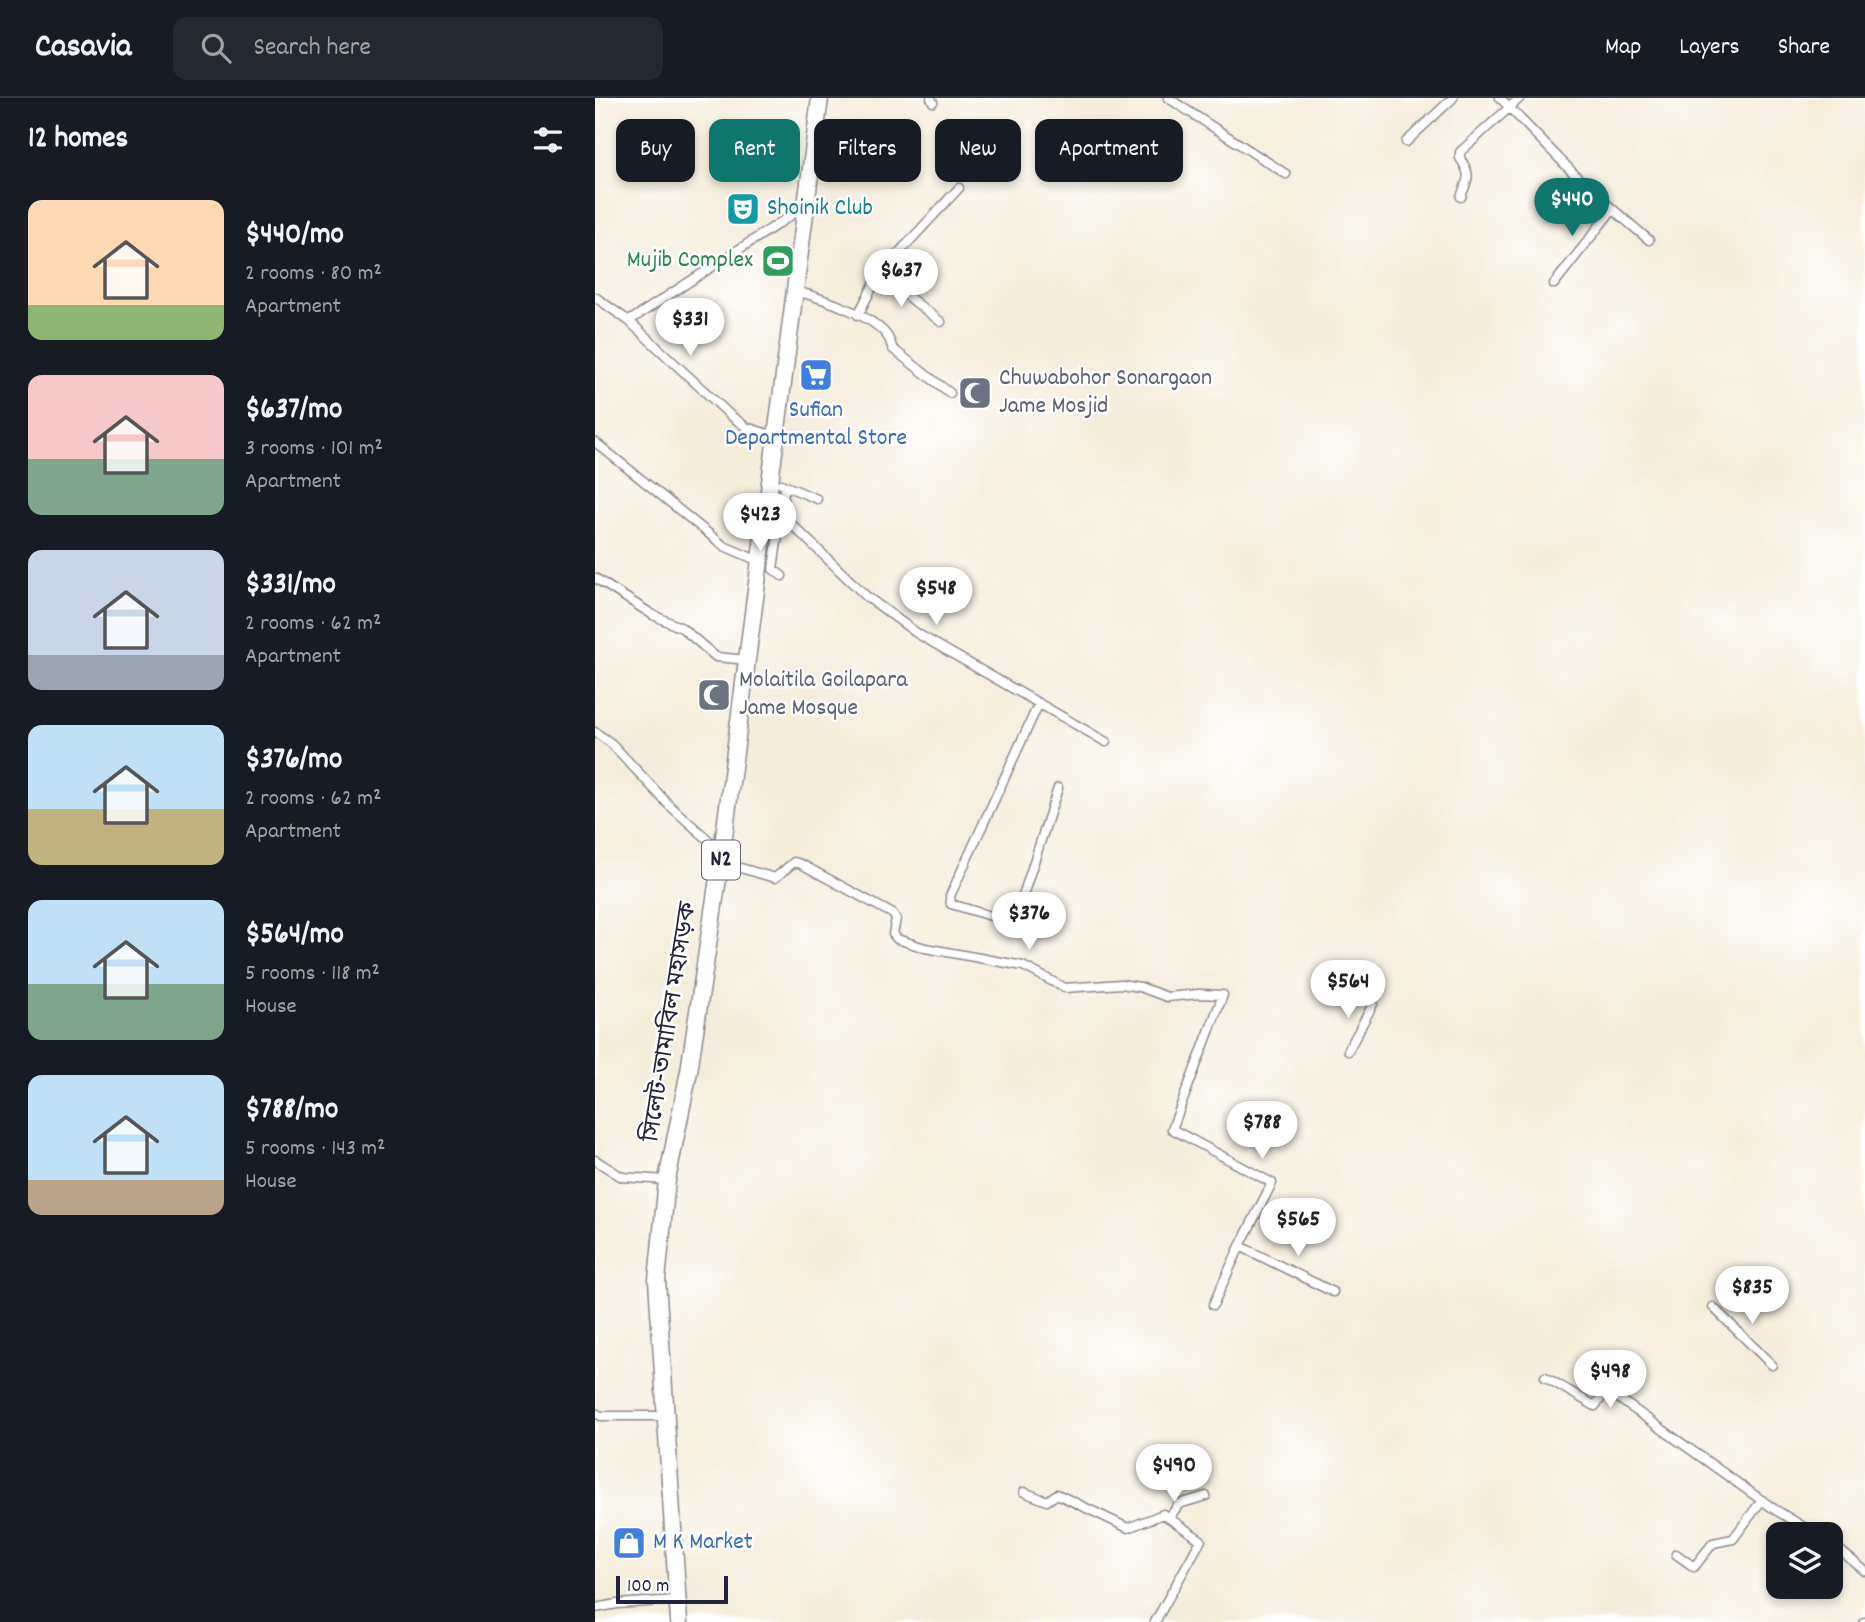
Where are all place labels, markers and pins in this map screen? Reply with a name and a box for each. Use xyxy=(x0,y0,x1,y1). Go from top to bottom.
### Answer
pin: $440 xyxy=(1531,178,1613,238)
theatre icon: Shoinik Club xyxy=(724,190,762,228)
place label: Shoinik Club xyxy=(767,192,873,226)
sports icon: Mujib Complex xyxy=(759,242,797,280)
place label: Mujib Complex xyxy=(627,244,753,278)
pin: $637 xyxy=(860,250,942,309)
pin: $331 xyxy=(649,299,731,358)
supermarket icon: Sufian Departmental Store xyxy=(797,356,835,394)
place label: Chuwabohor Sonargaon Jame Mosjid xyxy=(999,362,1212,424)
mosque icon: Chuwabohor Sonargaon Jame Mosjid xyxy=(956,374,994,412)
place label: Sufian Departmental Store xyxy=(725,394,907,456)
pin: $423 xyxy=(719,494,801,553)
pin: $548 xyxy=(895,568,977,627)
place label: Molaitila Goilapara Jame Mosque xyxy=(739,664,908,726)
mosque icon: Molaitila Goilapara Jame Mosque xyxy=(695,676,733,714)
pin: $376 xyxy=(988,892,1070,952)
pin: $564 xyxy=(1307,960,1389,1020)
pin: $788 xyxy=(1221,1102,1303,1161)
pin: $565 xyxy=(1257,1198,1339,1258)
pin: $835 xyxy=(1711,1266,1793,1326)
pin: $498 xyxy=(1569,1350,1651,1410)
pin: $490 xyxy=(1133,1444,1215,1504)
shop icon: M K Market xyxy=(610,1524,648,1562)
place label: M K Market xyxy=(653,1526,753,1560)

